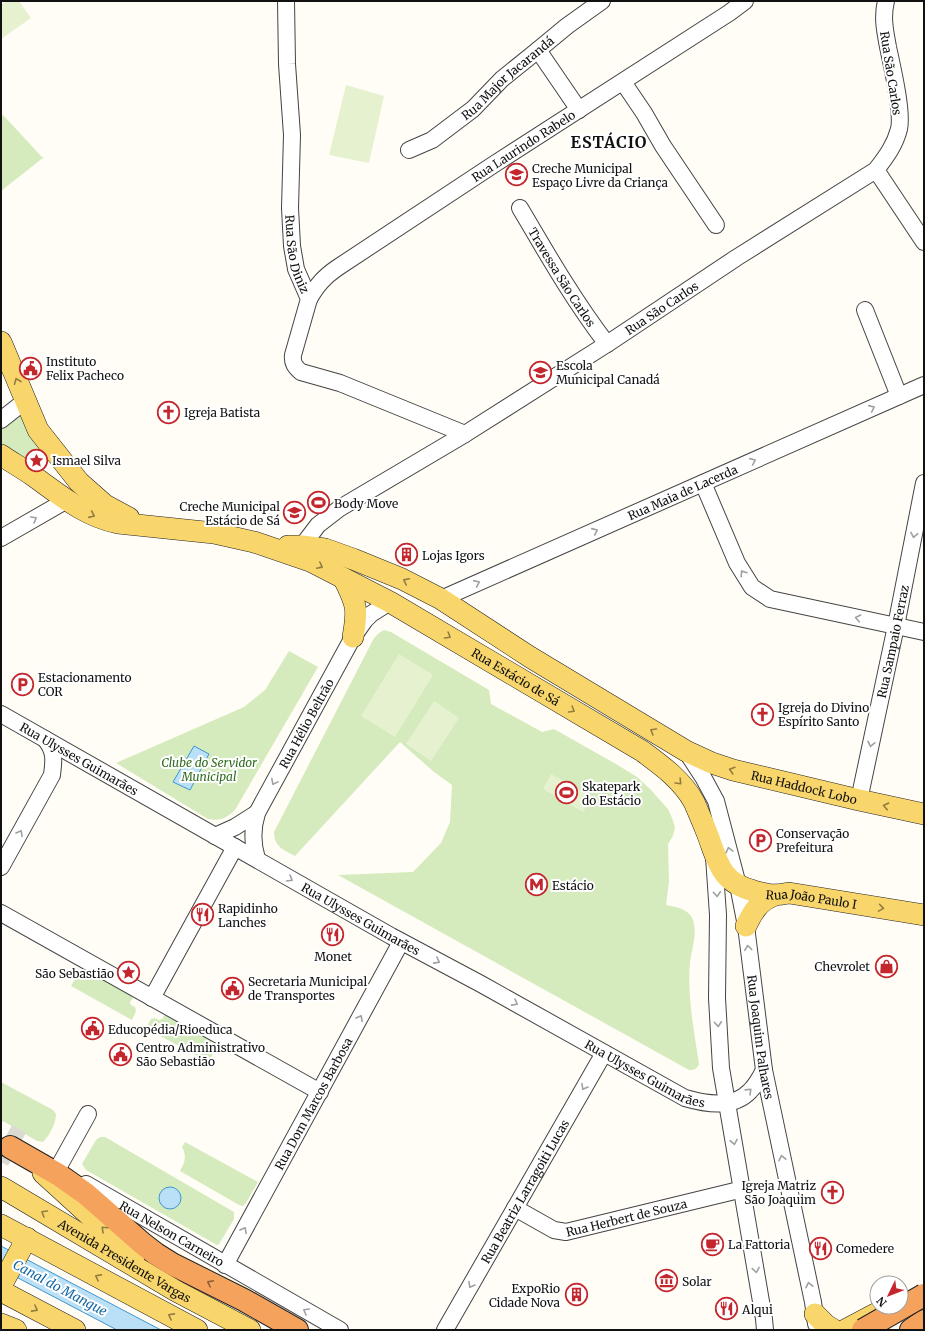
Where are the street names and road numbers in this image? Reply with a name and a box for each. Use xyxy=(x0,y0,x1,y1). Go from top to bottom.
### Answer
street label: Rua São Carlos xyxy=(877,30,905,116)
street label: Rua Major Jacarandá xyxy=(458,32,557,123)
street label: Rua Laurindo Rabelo xyxy=(469,107,578,185)
street label: Rua São Diniz xyxy=(283,214,313,296)
street label: Travessa São Carlos xyxy=(526,225,599,329)
street label: Rua São Carlos xyxy=(622,278,701,337)
street label: Rua Maia de Lacerda xyxy=(625,461,740,523)
street label: Rua Sampaio Ferraz xyxy=(873,583,911,699)
street label: Rua Estácio de Sá xyxy=(469,645,563,709)
street label: Rua Hélio Beltrão xyxy=(275,676,336,771)
street label: Rua Ulysses Guimarães xyxy=(17,719,141,798)
street label: Rua Haddock Lobo xyxy=(750,767,859,807)
street label: Rua Ulysses Guimarães xyxy=(299,879,423,958)
street label: Rua João Paulo I xyxy=(765,885,858,911)
street label: Rua Joaquim Palhares xyxy=(745,974,777,1101)
street label: Rua Dom Marcos Barbosa xyxy=(271,1034,355,1172)
street label: Rua Ulysses Guimarães xyxy=(582,1036,706,1110)
street label: Rua Beatriz Larragoiti Lucas xyxy=(477,1117,572,1266)
street label: Rua Herbert de Souza xyxy=(564,1195,689,1239)
street label: Rua Nelson Carneiro xyxy=(117,1197,227,1269)
street label: Avenida Presidente Vargas xyxy=(55,1215,194,1305)

